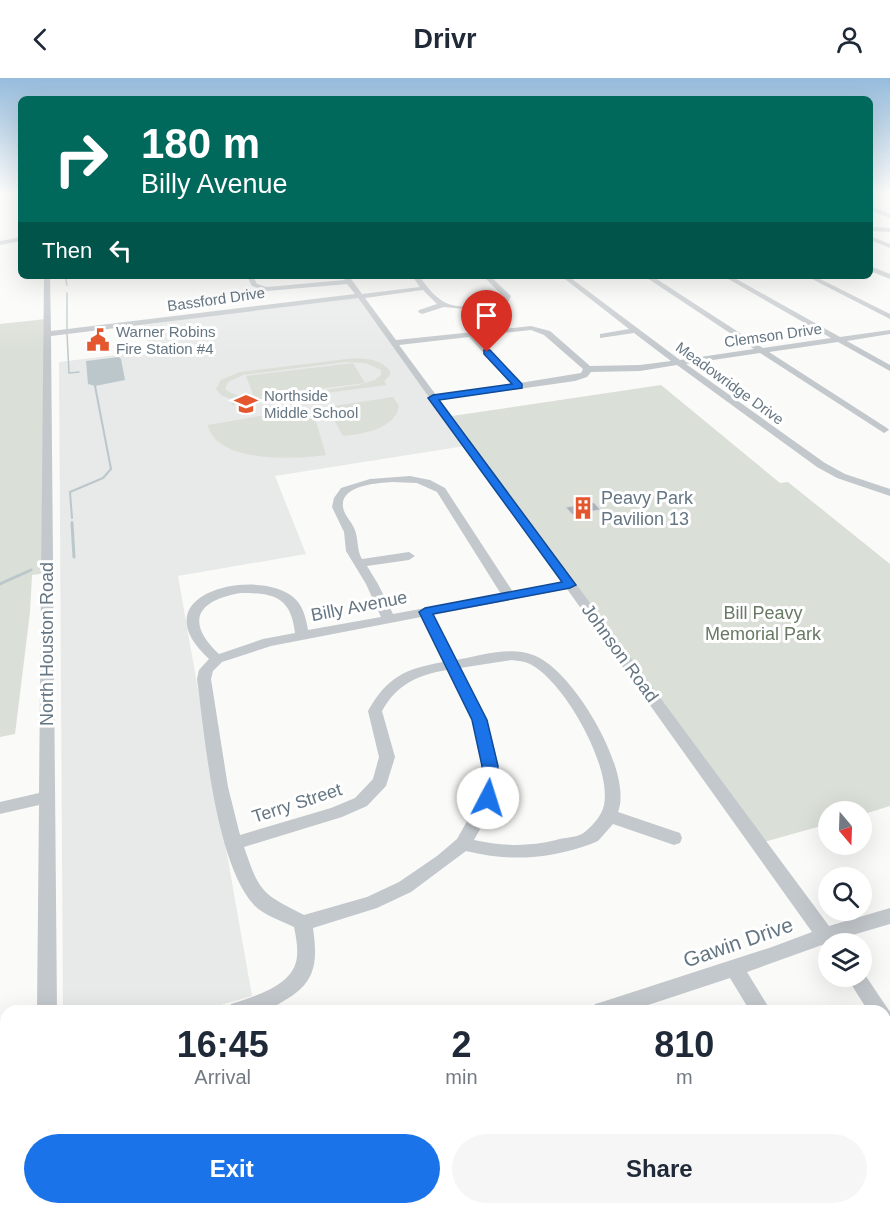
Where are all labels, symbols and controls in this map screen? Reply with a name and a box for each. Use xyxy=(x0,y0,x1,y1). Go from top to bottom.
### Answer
icon: back xyxy=(24,23,57,56)
icon: person xyxy=(833,23,866,56)
text: Drivr xyxy=(413,24,477,54)
icon: right xyxy=(42,120,120,198)
text: 180 m xyxy=(141,120,260,167)
text: Billy Avenue xyxy=(141,169,288,199)
icon: left xyxy=(104,234,137,267)
text: Then xyxy=(42,238,92,263)
street label: Bassford Drive xyxy=(166,284,266,314)
pin xyxy=(461,290,512,352)
icon: arrive xyxy=(470,299,503,332)
street label: Clemson Drive xyxy=(723,320,823,350)
place label: Warner Robins Fire Station #4 xyxy=(116,323,215,357)
public building icon: Warner Robins Fire Station #4 xyxy=(85,327,111,353)
street label: Meadowridge Drive xyxy=(673,338,787,428)
place label: Northside Middle School xyxy=(264,387,358,421)
school or university icon: Northside Middle School xyxy=(233,391,259,417)
place label: Peavy Park Pavilion 13 xyxy=(601,488,694,529)
building icon: Peavy Park Pavilion 13 xyxy=(570,495,596,521)
street label: North Houston Road xyxy=(37,562,57,726)
street label: Billy Avenue xyxy=(309,587,409,625)
street label: Johnson Road xyxy=(578,600,662,706)
park label: Bill Peavy Memorial Park xyxy=(705,603,822,644)
position arrow xyxy=(456,766,520,830)
street label: Terry Street xyxy=(250,779,344,827)
north arrow xyxy=(818,801,872,855)
map controls xyxy=(818,801,872,987)
button: search xyxy=(818,867,872,921)
street label: Gawin Drive xyxy=(680,913,796,971)
button: layers xyxy=(818,933,872,987)
text: 16:45 xyxy=(177,1024,269,1065)
text: 2 xyxy=(451,1024,471,1065)
text: 810 xyxy=(654,1024,714,1065)
text: Arrival xyxy=(194,1066,251,1088)
text: min xyxy=(445,1066,478,1088)
text: m xyxy=(676,1066,693,1088)
button: Exit xyxy=(24,1134,440,1203)
button: Share xyxy=(452,1134,867,1203)

